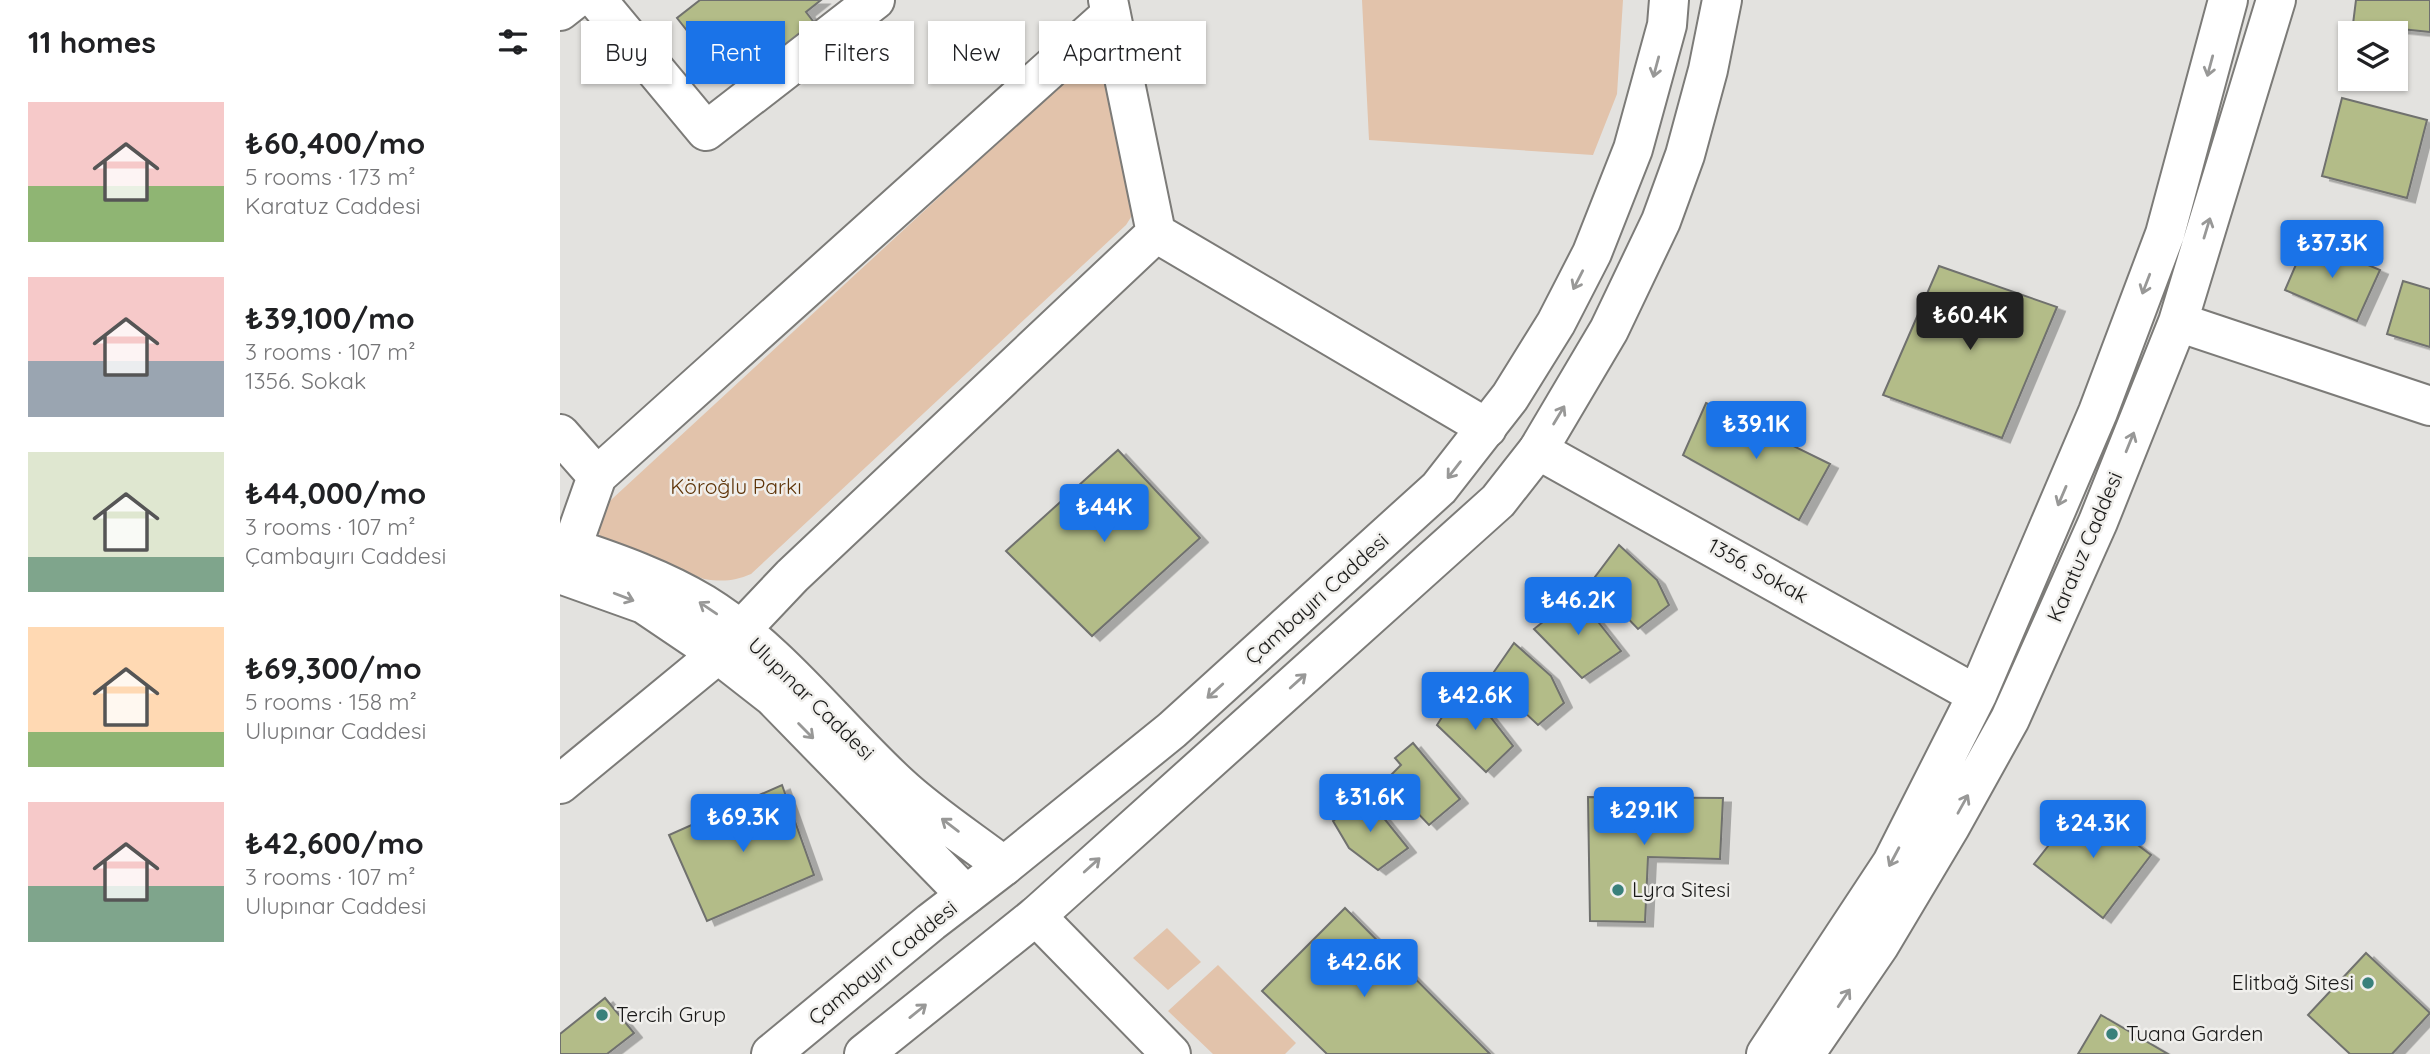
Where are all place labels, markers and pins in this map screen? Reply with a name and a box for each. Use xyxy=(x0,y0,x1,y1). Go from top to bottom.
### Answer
pin: ₺37.3K xyxy=(2275,220,2389,280)
pin: ₺60.4K xyxy=(1913,292,2027,352)
pin: ₺39.1K xyxy=(1699,402,1813,461)
pin: ₺44K xyxy=(1063,484,1145,544)
pin: ₺46.2K xyxy=(1521,578,1635,637)
pin: ₺42.6K xyxy=(1418,672,1532,732)
pin: ₺31.6K xyxy=(1313,774,1427,834)
pin: ₺29.1K xyxy=(1587,788,1701,847)
pin: ₺69.3K xyxy=(686,794,800,854)
pin: ₺24.3K xyxy=(2036,800,2150,860)
place label: Lyra Sitesi xyxy=(1632,876,1730,902)
marker: Lyra Sitesi xyxy=(1610,882,1626,898)
pin: ₺42.6K xyxy=(1307,940,1421,999)
place label: Elitbağ Sitesi xyxy=(2232,969,2354,995)
marker: Elitbağ Sitesi xyxy=(2360,975,2376,991)
place label: Tercih Grup xyxy=(616,1001,726,1027)
marker: Tercih Grup xyxy=(594,1007,610,1023)
place label: Tuana Garden xyxy=(2126,1020,2263,1046)
marker: Tuana Garden xyxy=(2104,1026,2120,1042)

